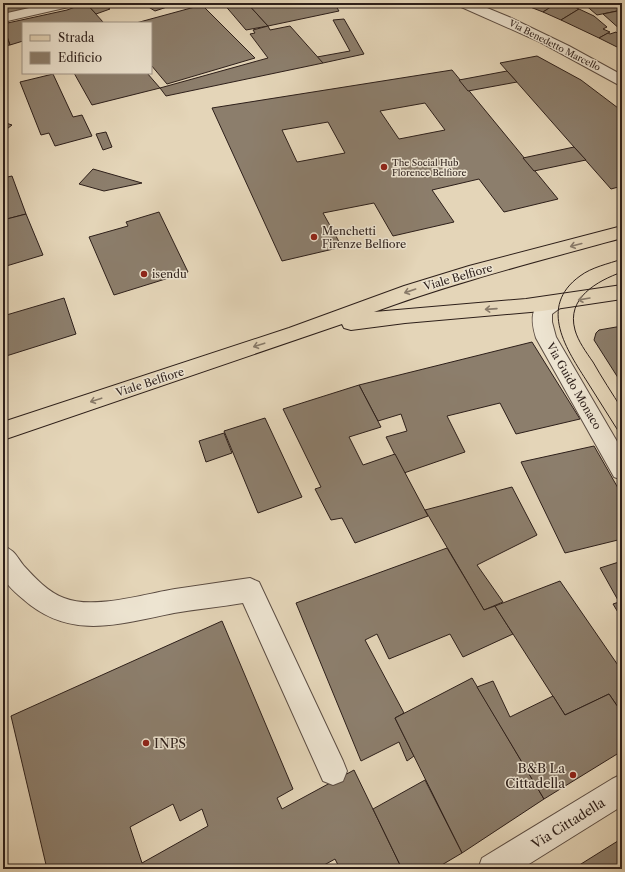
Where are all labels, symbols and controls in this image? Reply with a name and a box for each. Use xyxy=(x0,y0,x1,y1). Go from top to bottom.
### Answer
street label: Via Benedetto Marcello xyxy=(507,17,603,73)
legend xyxy=(22,22,152,74)
text: Strada xyxy=(58,30,95,45)
text: Edificio xyxy=(58,50,102,65)
place label: The Social Hub Florence Belfiore xyxy=(392,157,466,178)
marker: The Social Hub Florence Belfiore xyxy=(379,162,389,172)
place label: Menchetti Firenze Belfiore xyxy=(322,224,406,251)
marker: Menchetti Firenze Belfiore xyxy=(309,232,319,242)
one-way arrow xyxy=(570,242,583,249)
street label: Viale Belfiore xyxy=(421,261,494,294)
place label: isendu xyxy=(152,267,187,281)
marker: isendu xyxy=(139,269,149,279)
one-way arrow xyxy=(405,288,417,296)
one-way arrow xyxy=(578,295,591,303)
one-way arrow xyxy=(485,305,498,312)
street label: Via Guido Monaco xyxy=(543,339,605,432)
one-way arrow xyxy=(254,342,266,350)
street label: Viale Belfiore xyxy=(113,364,186,400)
one-way arrow xyxy=(90,397,103,404)
place label: INPS xyxy=(154,735,186,751)
marker: INPS xyxy=(141,738,151,748)
place label: B&B La Cittadella xyxy=(505,760,565,791)
marker: B&B La Cittadella xyxy=(568,770,578,780)
street label: Via Cittadella xyxy=(528,794,608,852)

